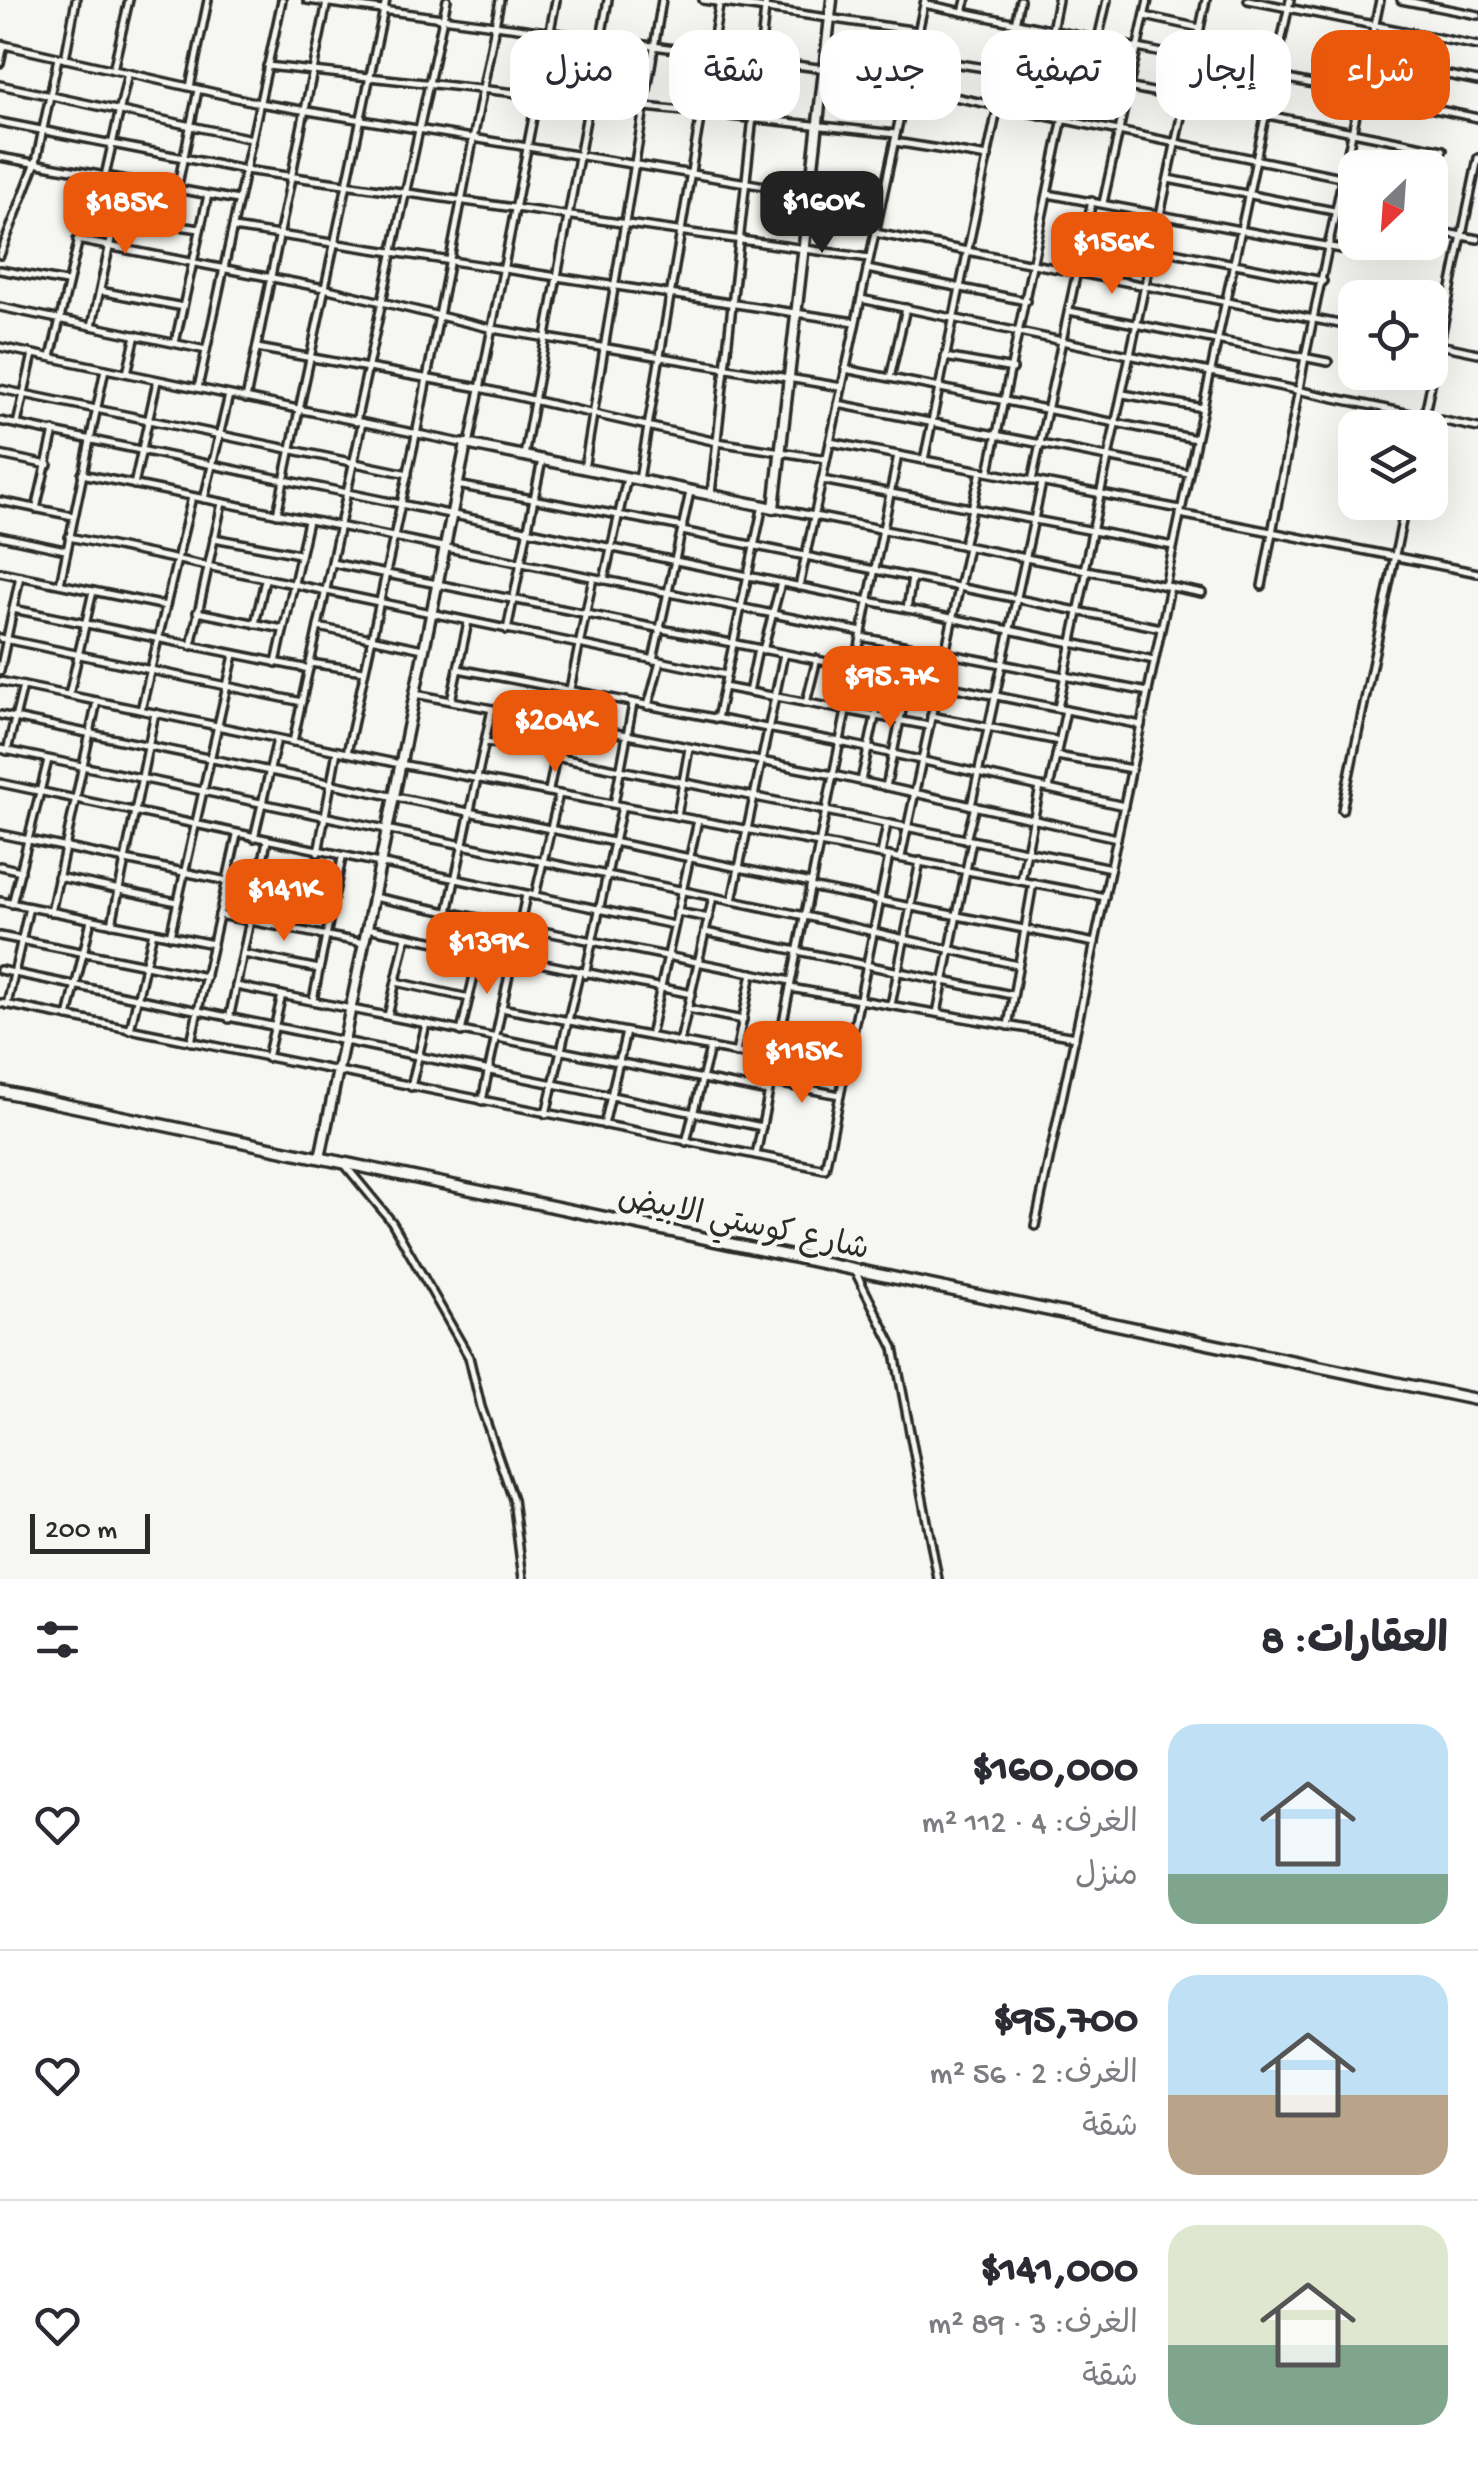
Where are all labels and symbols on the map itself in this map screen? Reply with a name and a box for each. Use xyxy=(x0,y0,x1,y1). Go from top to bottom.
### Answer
north arrow xyxy=(1338,150,1448,260)
pin: $160K xyxy=(752,171,892,256)
pin: $185K xyxy=(55,172,195,257)
pin: $156K xyxy=(1042,212,1182,297)
pin: $95.7K xyxy=(809,646,971,731)
pin: $204K xyxy=(485,690,625,775)
pin: $141K xyxy=(214,859,354,944)
pin: $139K xyxy=(417,912,557,997)
pin: $115K xyxy=(732,1021,872,1106)
street label: شارع كوستي الابيض xyxy=(613,1181,872,1275)
scale bar xyxy=(30,1509,150,1554)

